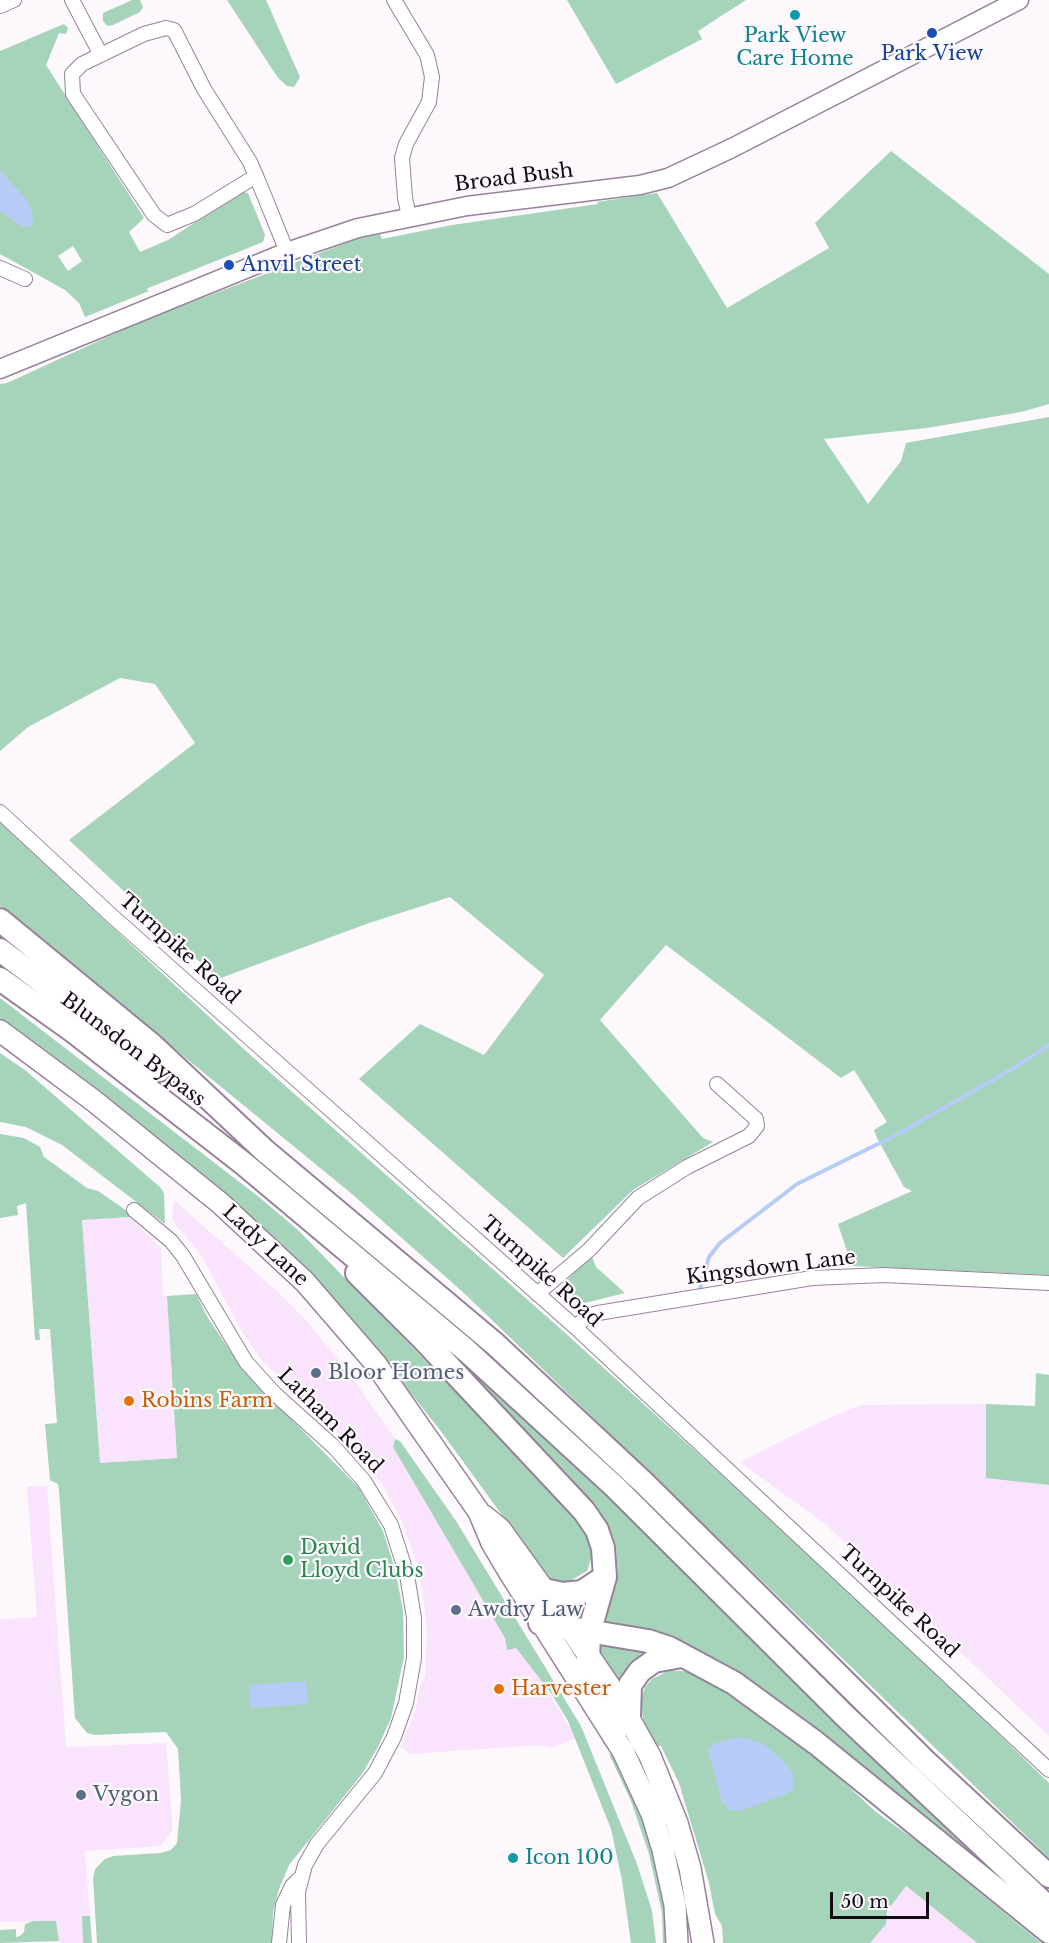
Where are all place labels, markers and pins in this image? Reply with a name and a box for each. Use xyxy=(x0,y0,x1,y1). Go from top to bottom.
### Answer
marker: Park View Care Home xyxy=(788,8,802,22)
place label: Park View Care Home xyxy=(736,24,854,71)
marker: Park View xyxy=(925,26,939,40)
place label: Park View xyxy=(881,42,983,66)
place label: Anvil Street xyxy=(241,253,361,277)
marker: Anvil Street xyxy=(222,258,236,272)
place label: Bloor Homes xyxy=(328,1361,464,1385)
marker: Bloor Homes xyxy=(309,1366,323,1380)
place label: Robins Farm xyxy=(141,1389,273,1413)
marker: Robins Farm xyxy=(122,1394,136,1408)
place label: David Lloyd Clubs xyxy=(300,1536,423,1583)
marker: David Lloyd Clubs xyxy=(281,1553,295,1567)
place label: Awdry Law xyxy=(468,1598,583,1622)
marker: Awdry Law xyxy=(449,1603,463,1617)
place label: Harvester xyxy=(511,1677,611,1701)
marker: Harvester xyxy=(492,1682,506,1696)
place label: Vygon xyxy=(93,1783,159,1807)
marker: Vygon xyxy=(74,1788,88,1802)
place label: Icon 100 xyxy=(525,1846,614,1870)
marker: Icon 100 xyxy=(506,1851,520,1865)

